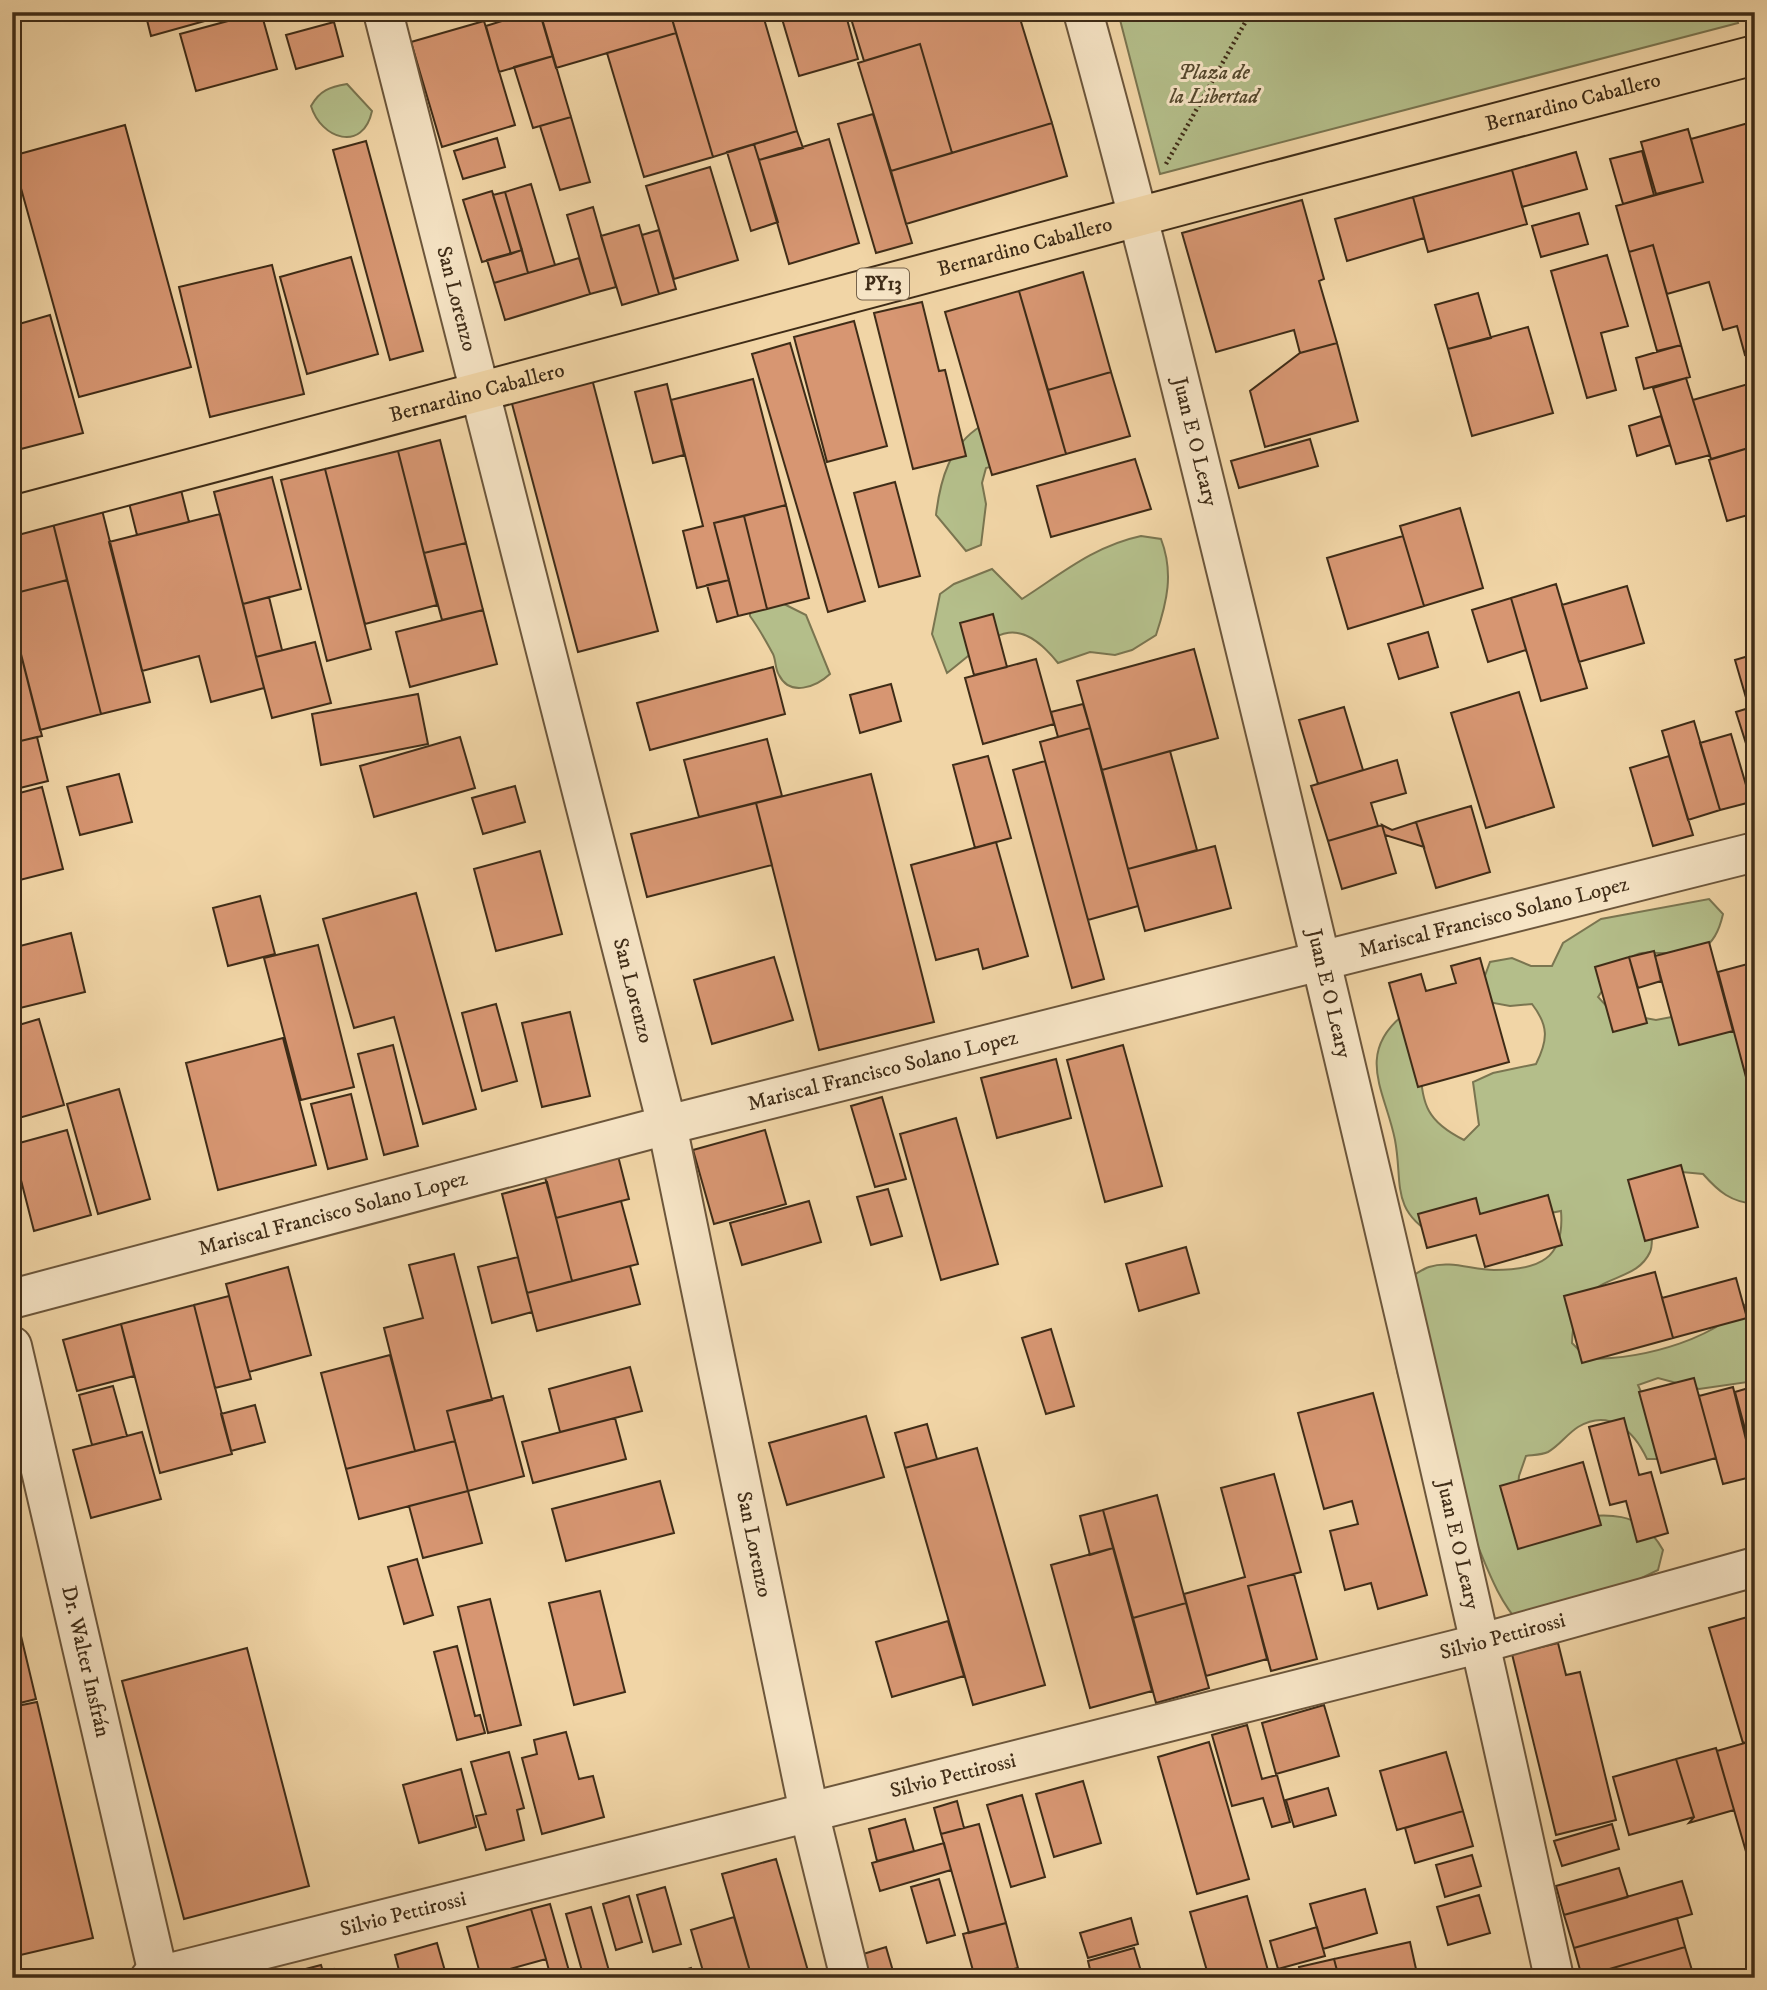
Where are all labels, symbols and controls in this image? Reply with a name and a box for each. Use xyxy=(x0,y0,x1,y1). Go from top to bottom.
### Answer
park label: Plaza de la Libertad xyxy=(1169,60,1261,110)
street label: Bernardino Caballero xyxy=(1483,67,1663,138)
street label: Bernardino Caballero xyxy=(935,211,1115,283)
street label: San Lorenzo xyxy=(430,243,482,354)
road number: PY13 xyxy=(857,268,909,300)
street label: Bernardino Caballero xyxy=(387,357,567,429)
street label: Juan E O Leary xyxy=(1166,373,1223,510)
street label: Mariscal Francisco Solano Lopez xyxy=(1356,871,1631,964)
street label: Juan E O Leary xyxy=(1300,925,1357,1062)
street label: San Lorenzo xyxy=(607,935,659,1046)
street label: Mariscal Francisco Solano Lopez xyxy=(745,1025,1020,1117)
street label: Mariscal Francisco Solano Lopez xyxy=(195,1166,470,1262)
street label: Juan E O Leary xyxy=(1430,1476,1485,1613)
street label: San Lorenzo xyxy=(730,1489,777,1600)
street label: Dr. Walter Insfrán xyxy=(55,1583,116,1740)
street label: Silvio Pettirossi xyxy=(1437,1607,1568,1666)
street label: Silvio Pettirossi xyxy=(887,1748,1019,1804)
street label: Silvio Pettirossi xyxy=(337,1886,469,1943)

